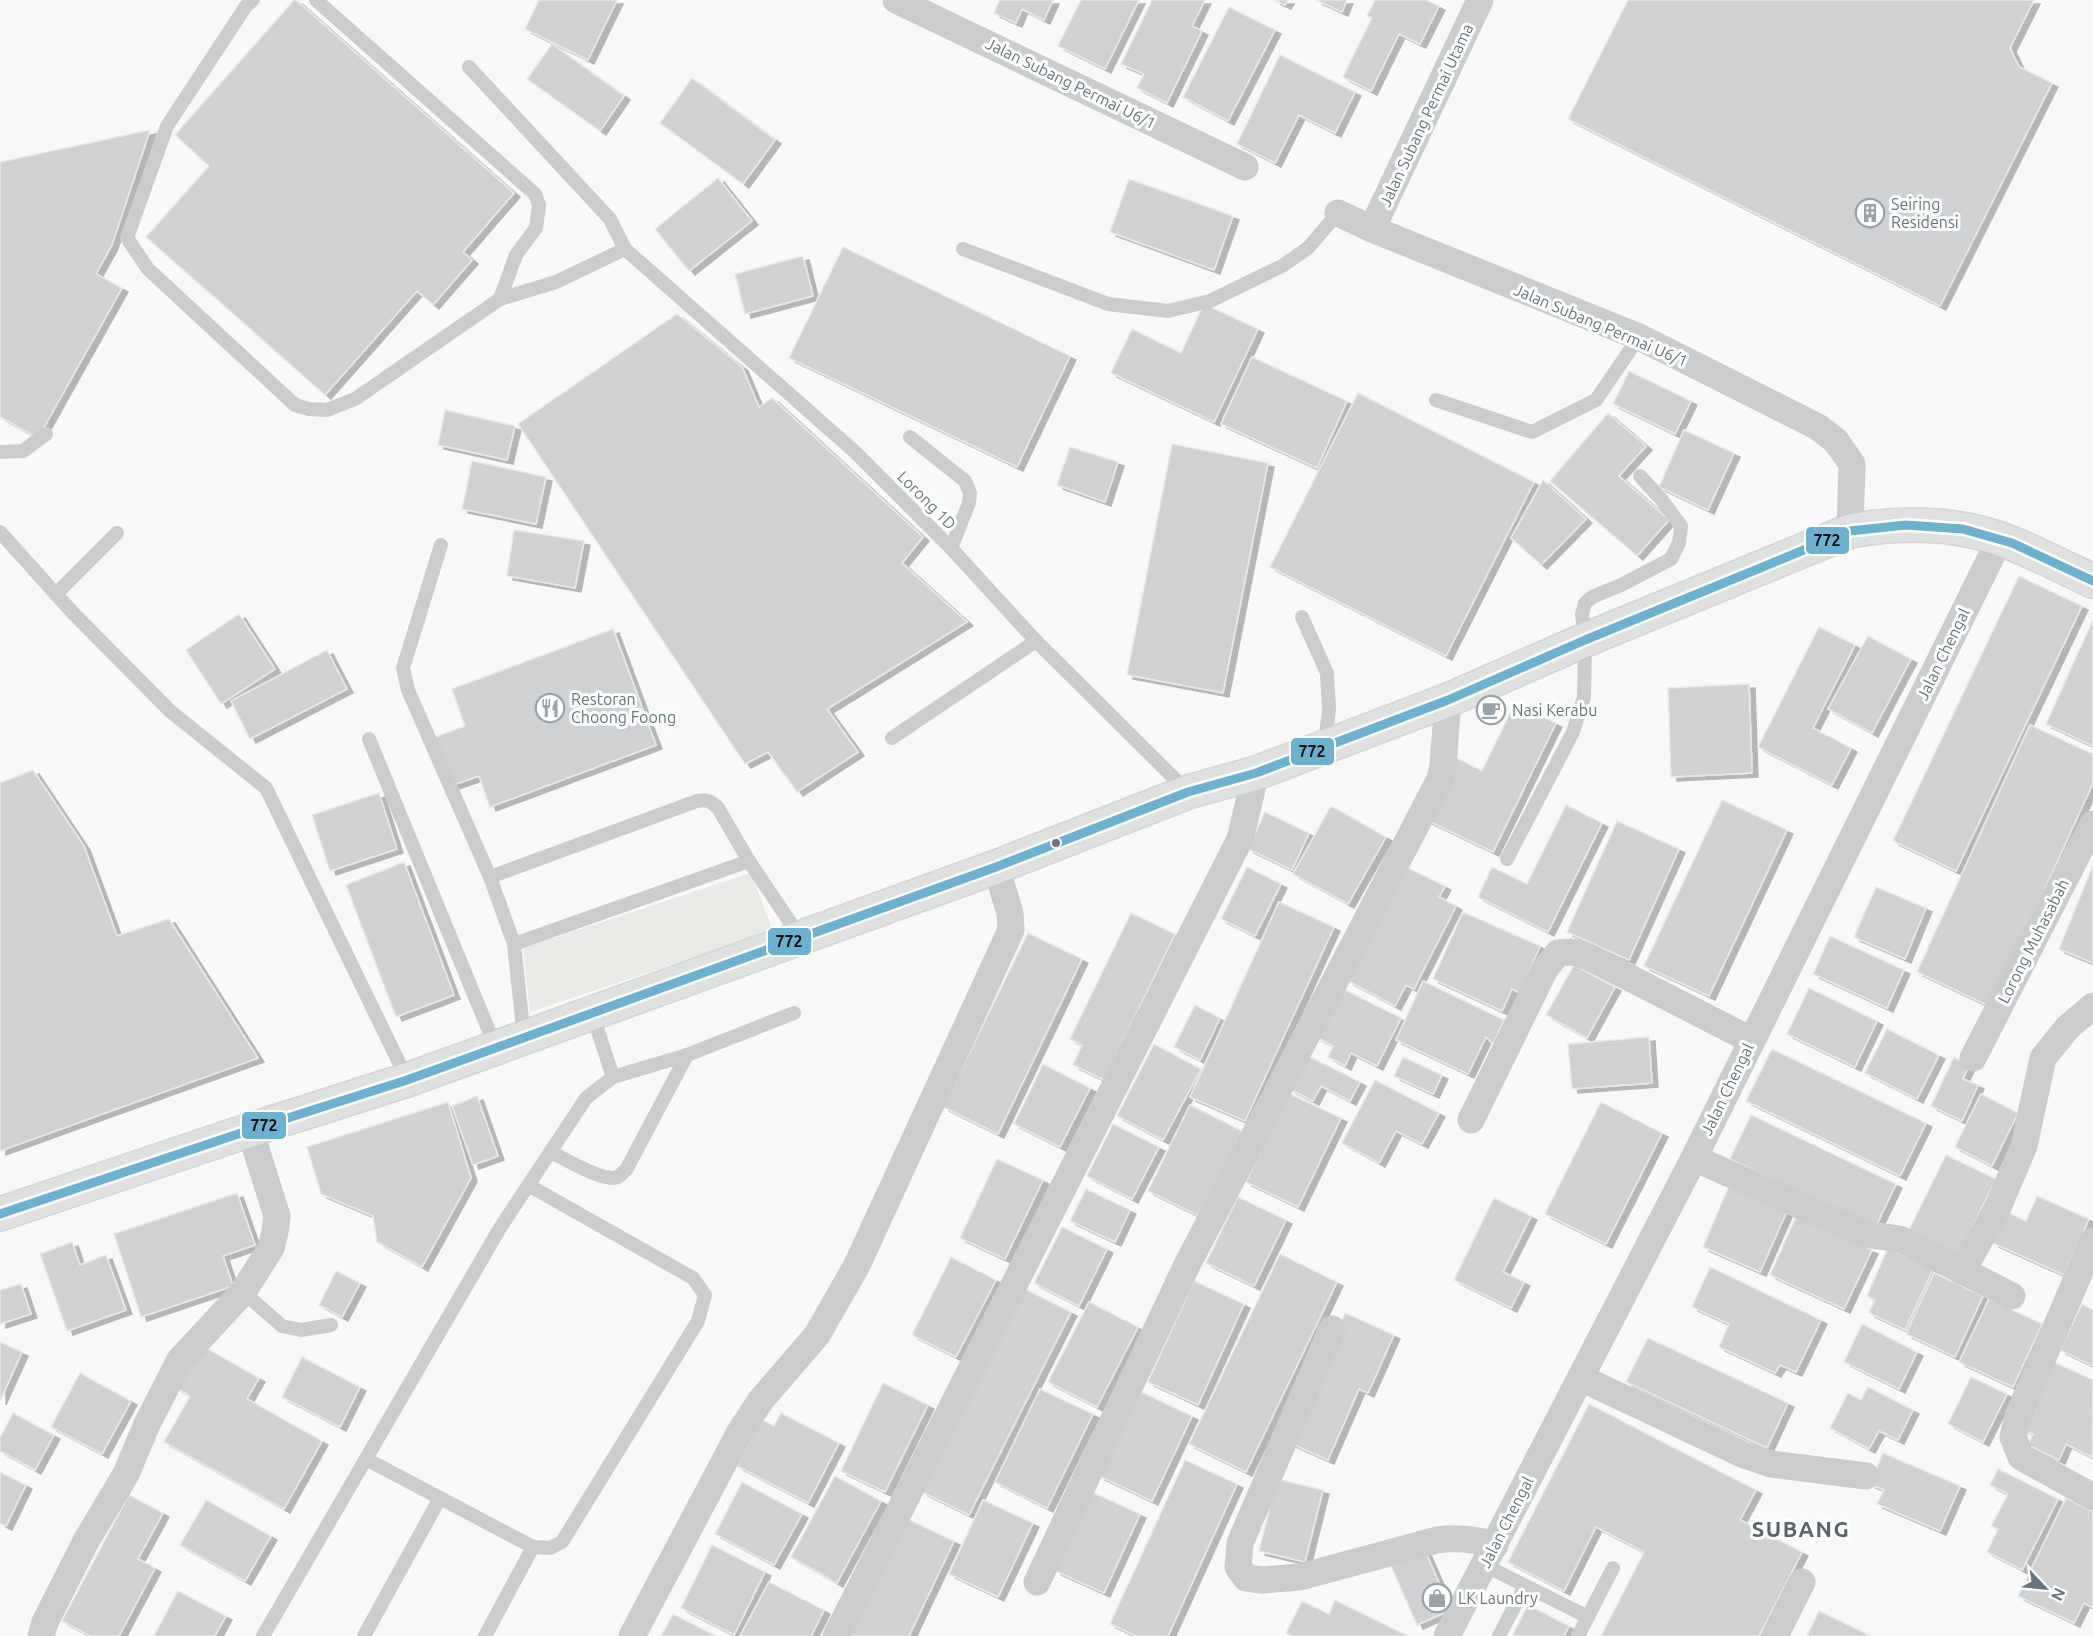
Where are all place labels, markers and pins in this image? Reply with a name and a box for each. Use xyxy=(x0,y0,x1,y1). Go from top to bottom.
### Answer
place label: Seiring Residensi xyxy=(1891,195,1959,231)
building icon: Seiring Residensi xyxy=(1854,197,1886,229)
place label: Restoran Choong Foong xyxy=(571,690,676,726)
restaurant icon: Restoran Choong Foong xyxy=(534,692,566,724)
cafe icon: Nasi Kerabu xyxy=(1475,694,1507,726)
place label: Nasi Kerabu xyxy=(1512,701,1597,719)
unlabelled marker xyxy=(1050,837,1062,849)
shop icon: LK Laundry xyxy=(1421,1582,1453,1614)
place label: LK Laundry xyxy=(1458,1589,1538,1607)

